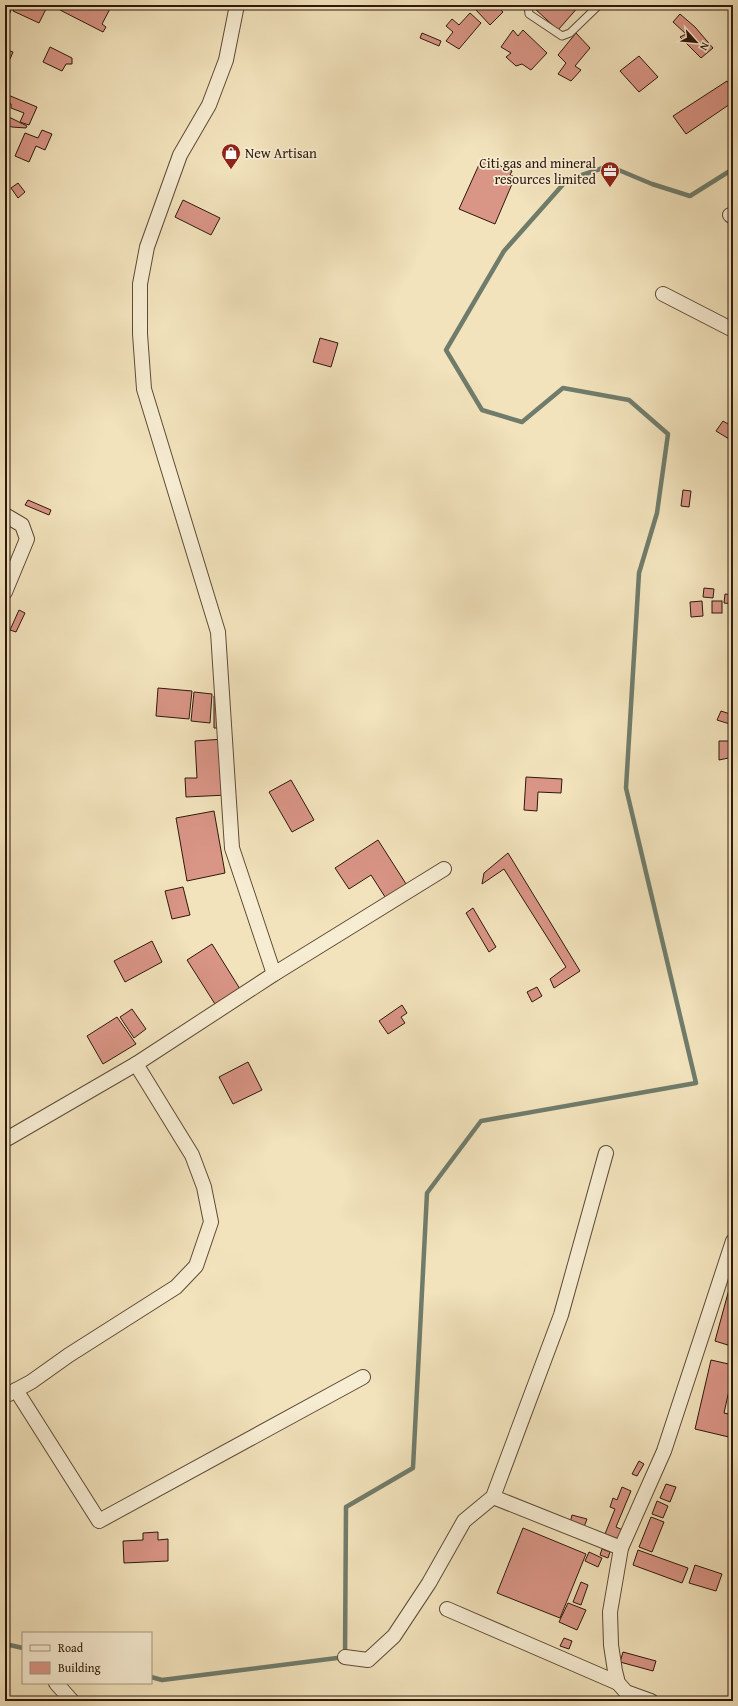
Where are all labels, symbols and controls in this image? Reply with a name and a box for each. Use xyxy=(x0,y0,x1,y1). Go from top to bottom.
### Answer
north arrow xyxy=(676,22,716,62)
text: N xyxy=(696,40,714,54)
shop icon: New Artisan xyxy=(220,142,242,170)
place label: New Artisan xyxy=(245,143,317,163)
place label: Citi gas and mineral resources limited xyxy=(479,153,597,189)
office icon: Citi gas and mineral resources limited xyxy=(599,160,621,188)
legend xyxy=(22,1632,152,1684)
text: Road xyxy=(58,1639,84,1656)
text: Building xyxy=(58,1659,101,1676)

